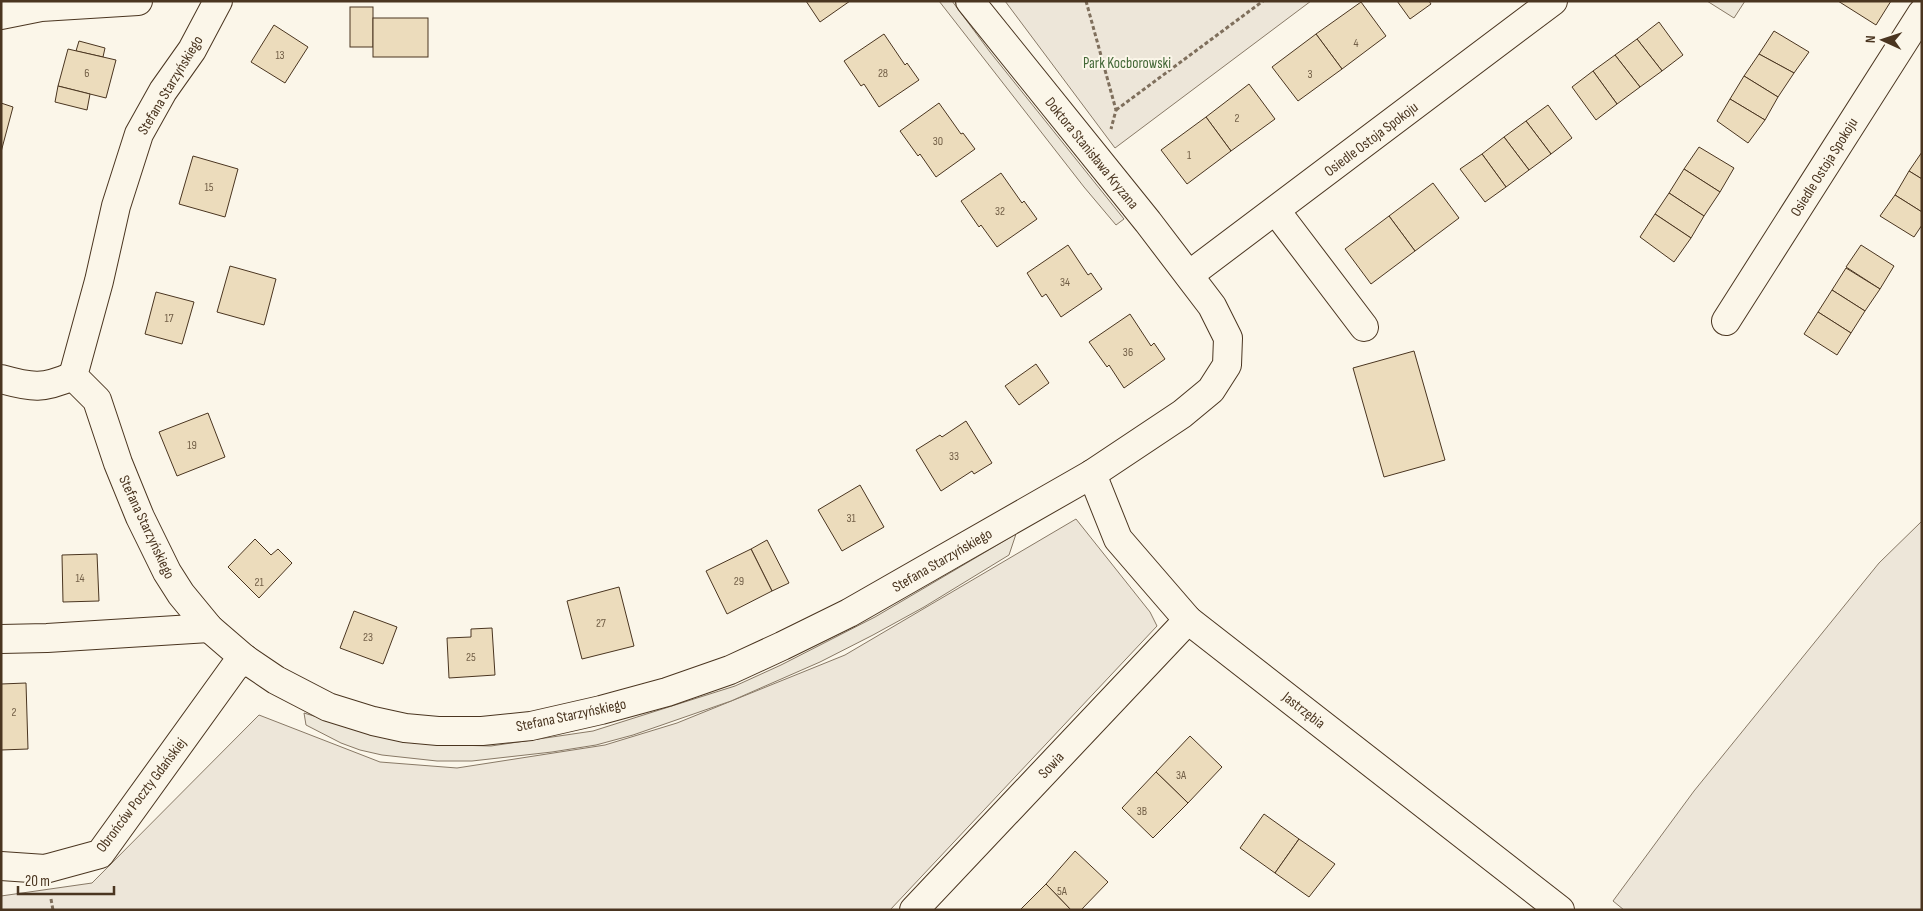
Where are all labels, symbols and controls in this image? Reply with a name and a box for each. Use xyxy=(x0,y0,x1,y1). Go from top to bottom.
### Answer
north arrow xyxy=(1858,15,1908,65)
street label: Stefana Starzyńskiego xyxy=(133,32,207,138)
text: N xyxy=(1862,35,1879,44)
house number: 4 xyxy=(1353,36,1359,51)
house number: 13 xyxy=(275,48,285,63)
park label: Park Kocborowski xyxy=(1083,54,1171,73)
house number: 6 xyxy=(84,66,90,81)
house number: 28 xyxy=(878,66,888,81)
house number: 3 xyxy=(1307,67,1313,82)
street label: Doktora Stanisława Kryzana xyxy=(1041,93,1143,213)
street label: Osiedle Ostoja Spokoju xyxy=(1320,98,1422,181)
house number: 2 xyxy=(1235,111,1240,126)
street label: Osiedle Ostoja Spokoju xyxy=(1786,114,1862,220)
house number: 30 xyxy=(933,134,943,149)
house number: 1 xyxy=(1187,148,1192,163)
house number: 15 xyxy=(204,180,214,195)
house number: 32 xyxy=(995,204,1005,219)
house number: 34 xyxy=(1060,275,1070,290)
house number: 17 xyxy=(165,311,174,326)
house number: 36 xyxy=(1123,345,1133,360)
house number: 19 xyxy=(187,438,197,453)
house number: 33 xyxy=(949,449,959,464)
street label: Stefana Starzyńskiego xyxy=(114,472,179,582)
house number: 31 xyxy=(846,511,856,526)
street label: Stefana Starzyńskiego xyxy=(889,524,996,597)
house number: 14 xyxy=(75,571,85,586)
house number: 29 xyxy=(734,574,744,589)
house number: 21 xyxy=(254,575,264,590)
house number: 27 xyxy=(596,616,606,631)
house number: 23 xyxy=(363,630,373,645)
house number: 25 xyxy=(466,650,476,665)
street label: Jastrzębia xyxy=(1278,687,1329,733)
street label: Stefana Starzyńskiego xyxy=(514,695,628,736)
house number: 2 xyxy=(12,705,17,720)
street label: Obrońców Poczty Gdańskiej xyxy=(92,734,191,856)
street label: Sowia xyxy=(1034,748,1069,783)
house number: 3A xyxy=(1176,768,1187,783)
house number: 3B xyxy=(1137,804,1147,819)
scale bar xyxy=(18,864,114,896)
text: 20 m xyxy=(25,872,50,891)
house number: 5A xyxy=(1057,884,1068,899)

